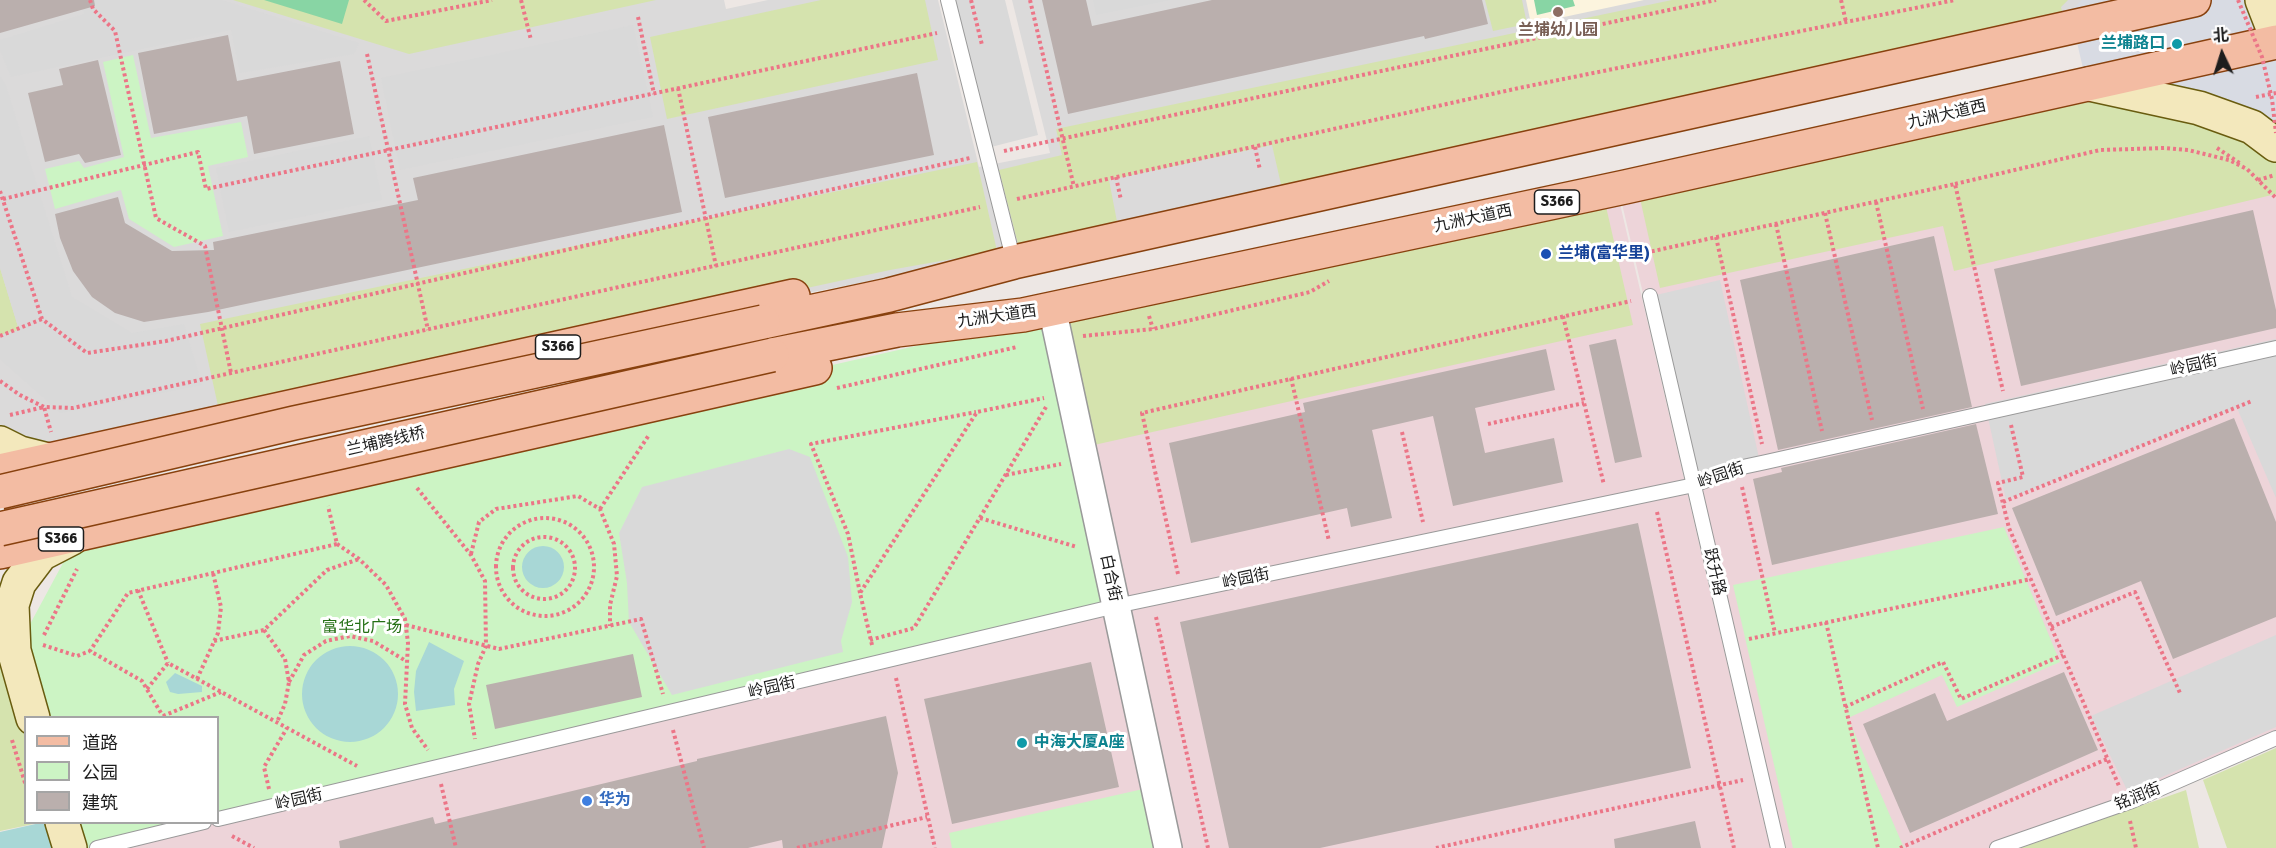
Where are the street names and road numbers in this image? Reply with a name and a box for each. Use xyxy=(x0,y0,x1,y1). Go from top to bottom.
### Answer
street label: 九洲大道西 xyxy=(1906,97,1988,133)
road number: S366 xyxy=(1534,190,1580,214)
street label: 九洲大道西 xyxy=(1432,201,1514,237)
street label: 九洲大道西 xyxy=(956,302,1038,332)
road number: S366 xyxy=(536,335,580,359)
street label: 岭园街 xyxy=(2168,351,2220,381)
street label: 兰埔跨线桥 xyxy=(345,424,427,460)
street label: 岭园街 xyxy=(1695,459,1747,493)
road number: S366 xyxy=(38,527,84,551)
street label: 跃升路 xyxy=(1699,546,1729,598)
street label: 白合街 xyxy=(1096,553,1124,603)
street label: 岭园街 xyxy=(1221,565,1271,593)
street label: 岭园街 xyxy=(746,673,798,703)
street label: 铭润街 xyxy=(2112,779,2164,815)
street label: 岭园街 xyxy=(273,785,325,815)

